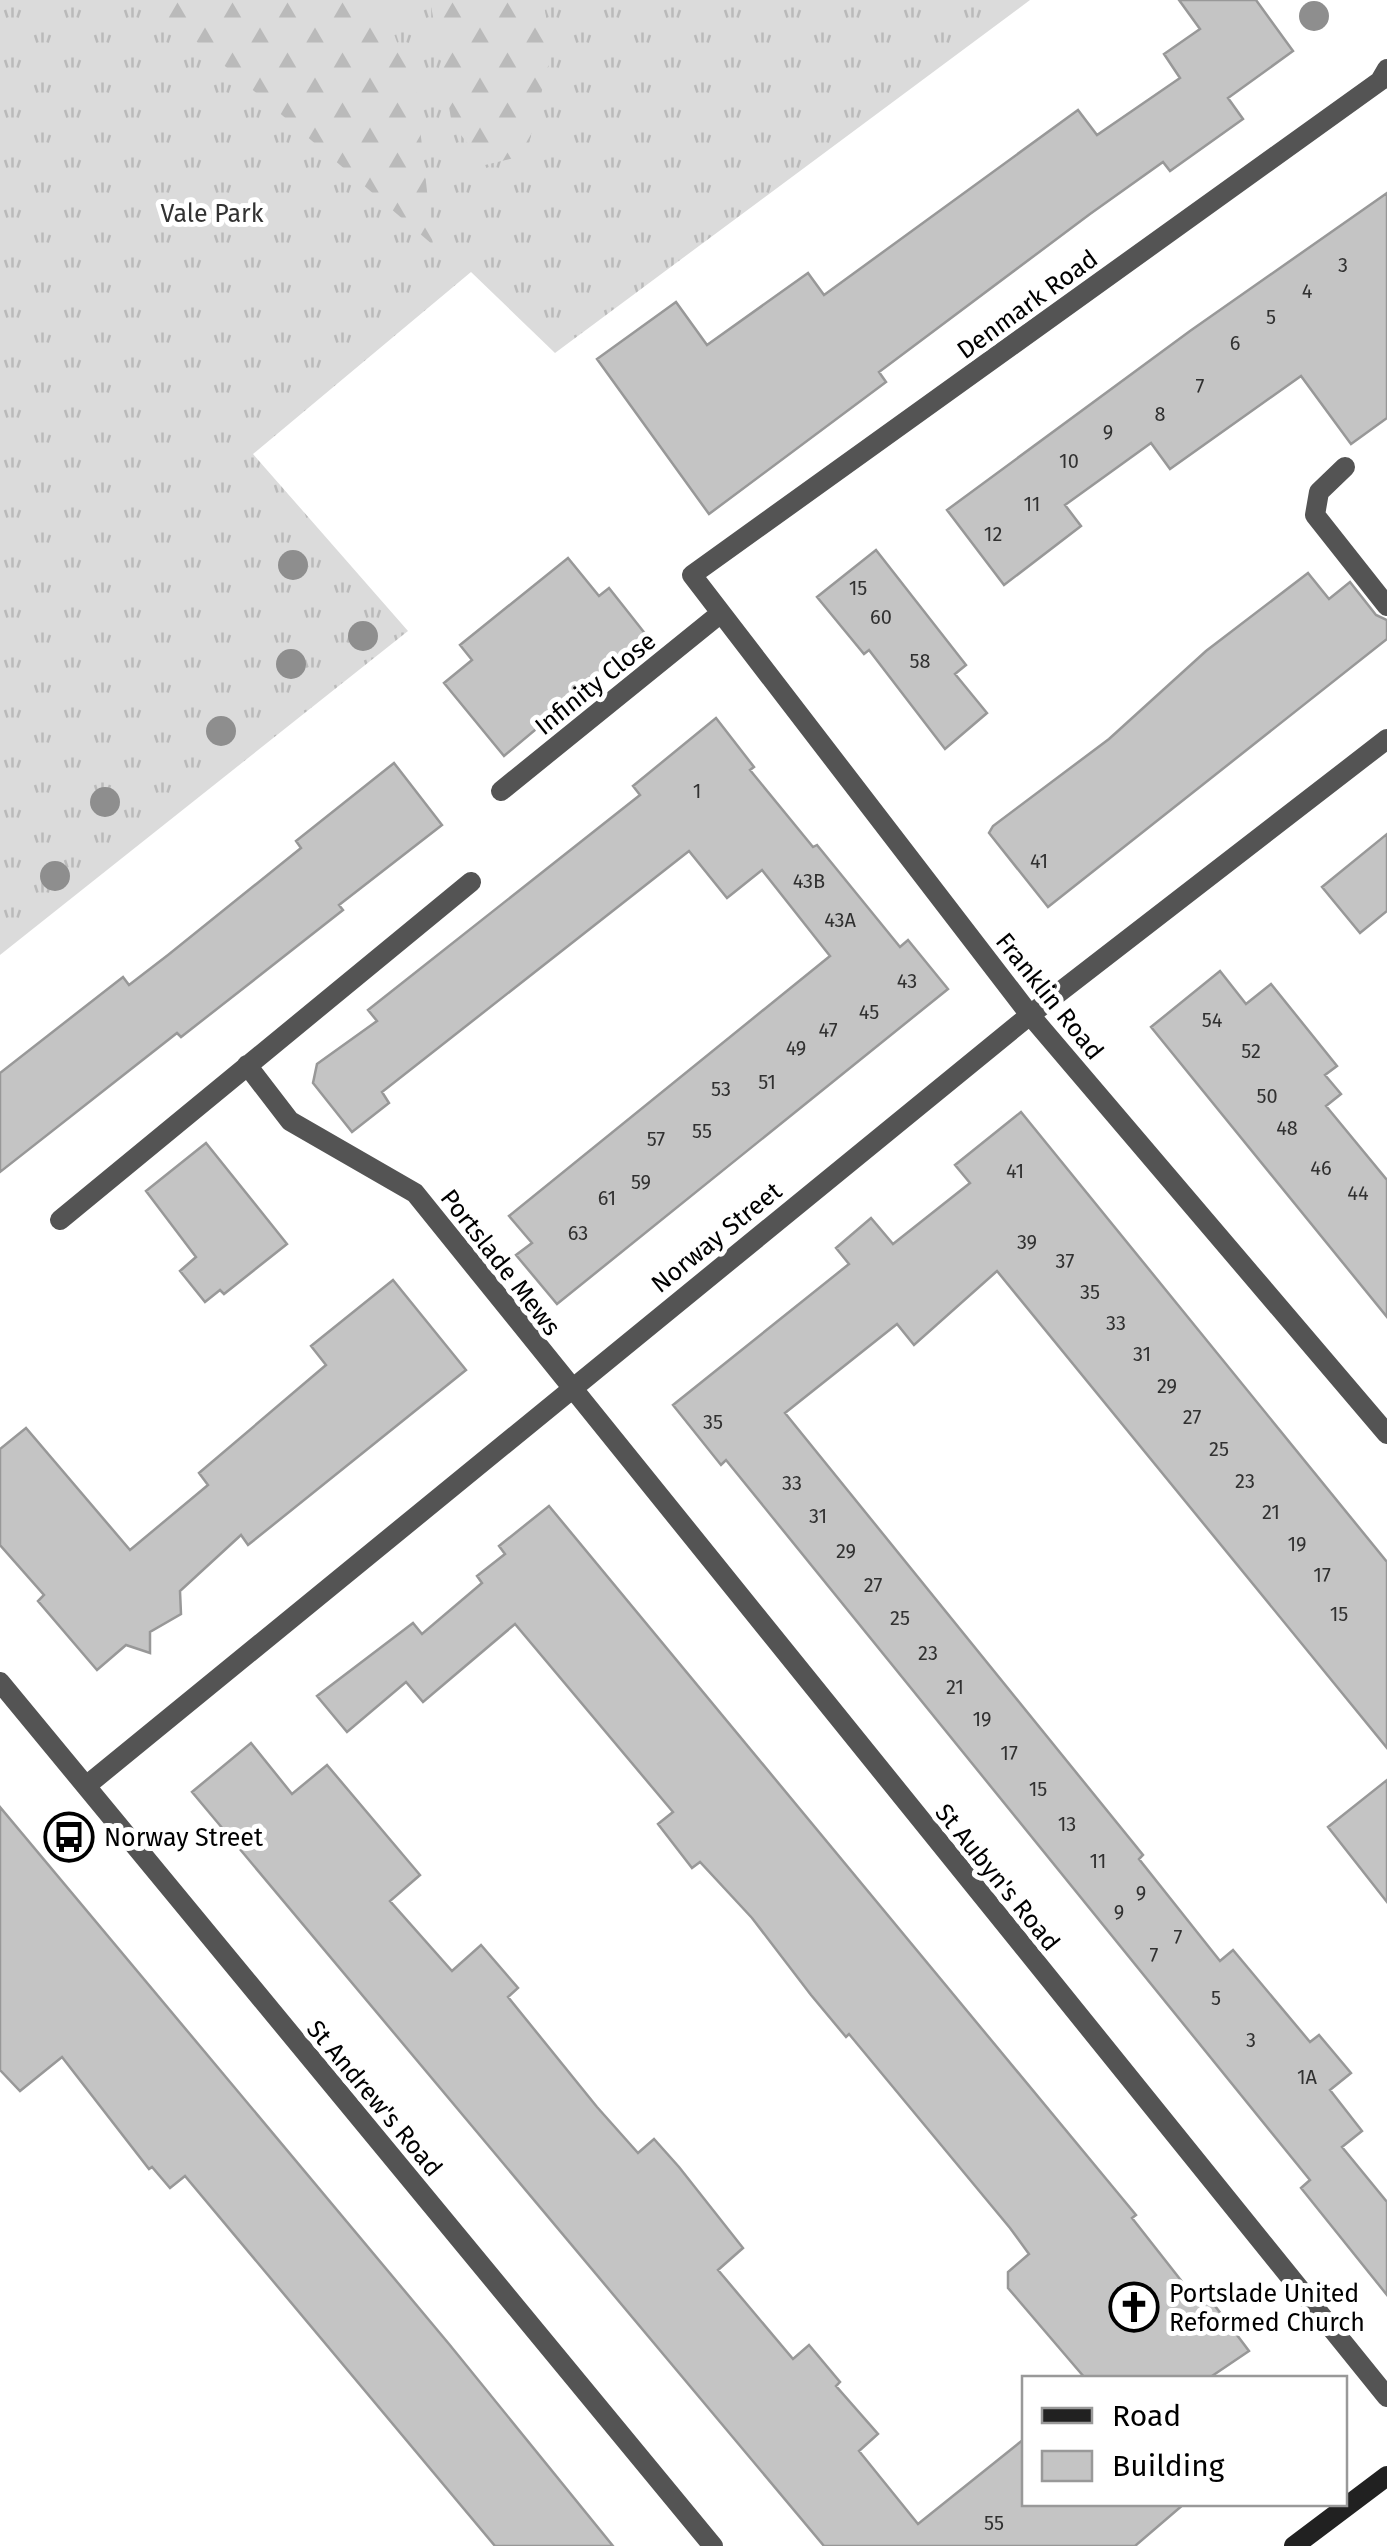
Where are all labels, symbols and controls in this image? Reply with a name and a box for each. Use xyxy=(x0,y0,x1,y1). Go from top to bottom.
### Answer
park label: Vale Park xyxy=(161,199,264,229)
street label: Denmark Road xyxy=(952,244,1104,366)
house number: 3 xyxy=(1338,253,1348,277)
house number: 4 xyxy=(1302,279,1313,303)
house number: 5 xyxy=(1266,305,1276,329)
house number: 6 xyxy=(1230,331,1240,355)
house number: 7 xyxy=(1196,374,1205,398)
house number: 8 xyxy=(1154,402,1166,426)
house number: 9 xyxy=(1103,420,1113,444)
house number: 10 xyxy=(1059,449,1079,473)
house number: 11 xyxy=(1023,492,1041,516)
house number: 12 xyxy=(984,522,1002,546)
house number: 15 xyxy=(849,576,867,600)
house number: 60 xyxy=(870,605,892,629)
street label: Infinity Close xyxy=(529,626,662,742)
house number: 58 xyxy=(909,649,931,673)
house number: 1 xyxy=(693,779,701,803)
house number: 41 xyxy=(1030,849,1048,873)
house number: 43B xyxy=(793,869,825,893)
house number: 43A xyxy=(824,908,856,932)
street label: Franklin Road xyxy=(989,927,1110,1066)
house number: 43 xyxy=(897,969,917,993)
house number: 45 xyxy=(859,1000,879,1024)
house number: 54 xyxy=(1202,1008,1223,1032)
house number: 47 xyxy=(818,1018,838,1042)
house number: 49 xyxy=(786,1036,806,1060)
house number: 52 xyxy=(1241,1039,1261,1063)
house number: 51 xyxy=(758,1070,776,1094)
house number: 53 xyxy=(711,1077,731,1101)
house number: 50 xyxy=(1256,1084,1278,1108)
house number: 48 xyxy=(1276,1116,1298,1140)
house number: 55 xyxy=(692,1119,712,1143)
house number: 57 xyxy=(647,1127,665,1151)
house number: 46 xyxy=(1310,1156,1332,1180)
house number: 41 xyxy=(1006,1159,1024,1183)
house number: 59 xyxy=(631,1170,651,1194)
street label: Norway Street xyxy=(645,1176,789,1299)
house number: 44 xyxy=(1347,1181,1369,1205)
street label: Portslade Mews xyxy=(434,1183,567,1342)
house number: 61 xyxy=(598,1186,616,1210)
house number: 63 xyxy=(568,1221,588,1245)
house number: 39 xyxy=(1017,1230,1037,1254)
house number: 37 xyxy=(1056,1249,1074,1273)
house number: 35 xyxy=(1080,1280,1100,1304)
house number: 33 xyxy=(1106,1311,1126,1335)
house number: 31 xyxy=(1133,1342,1151,1366)
house number: 29 xyxy=(1157,1374,1177,1398)
house number: 27 xyxy=(1183,1405,1201,1429)
house number: 35 xyxy=(703,1410,723,1434)
house number: 25 xyxy=(1209,1437,1229,1461)
house number: 23 xyxy=(1235,1469,1255,1493)
house number: 33 xyxy=(782,1471,802,1495)
house number: 21 xyxy=(1262,1500,1280,1524)
house number: 31 xyxy=(809,1504,827,1528)
house number: 19 xyxy=(1287,1532,1307,1556)
house number: 29 xyxy=(836,1539,856,1563)
house number: 17 xyxy=(1313,1563,1331,1587)
house number: 27 xyxy=(864,1573,882,1597)
house number: 15 xyxy=(1330,1602,1348,1626)
house number: 25 xyxy=(890,1606,910,1630)
house number: 23 xyxy=(918,1641,938,1665)
house number: 21 xyxy=(946,1675,964,1699)
house number: 19 xyxy=(972,1707,992,1731)
house number: 17 xyxy=(1000,1741,1018,1765)
house number: 15 xyxy=(1029,1777,1047,1801)
street label: St Aubyn's Road xyxy=(929,1798,1066,1957)
bus stop icon: Norway Street xyxy=(43,1811,95,1863)
house number: 13 xyxy=(1058,1812,1076,1836)
place label: Norway Street xyxy=(104,1823,264,1853)
house number: 11 xyxy=(1089,1849,1107,1873)
house number: 9 xyxy=(1136,1881,1146,1905)
house number: 9 xyxy=(1114,1900,1124,1924)
house number: 7 xyxy=(1174,1925,1183,1949)
house number: 7 xyxy=(1150,1943,1159,1967)
house number: 5 xyxy=(1211,1986,1221,2010)
street label: St Andrew's Road xyxy=(300,2014,448,2183)
house number: 3 xyxy=(1246,2028,1256,2052)
house number: 1A xyxy=(1297,2065,1318,2089)
place label: Portslade United Reformed Church xyxy=(1169,2279,1365,2338)
church icon: Portslade United Reformed Church xyxy=(1108,2281,1160,2333)
legend xyxy=(1022,2376,1347,2506)
text: Road xyxy=(1112,2398,1181,2434)
text: Building xyxy=(1112,2448,1225,2484)
house number: 55 xyxy=(984,2511,1004,2535)

